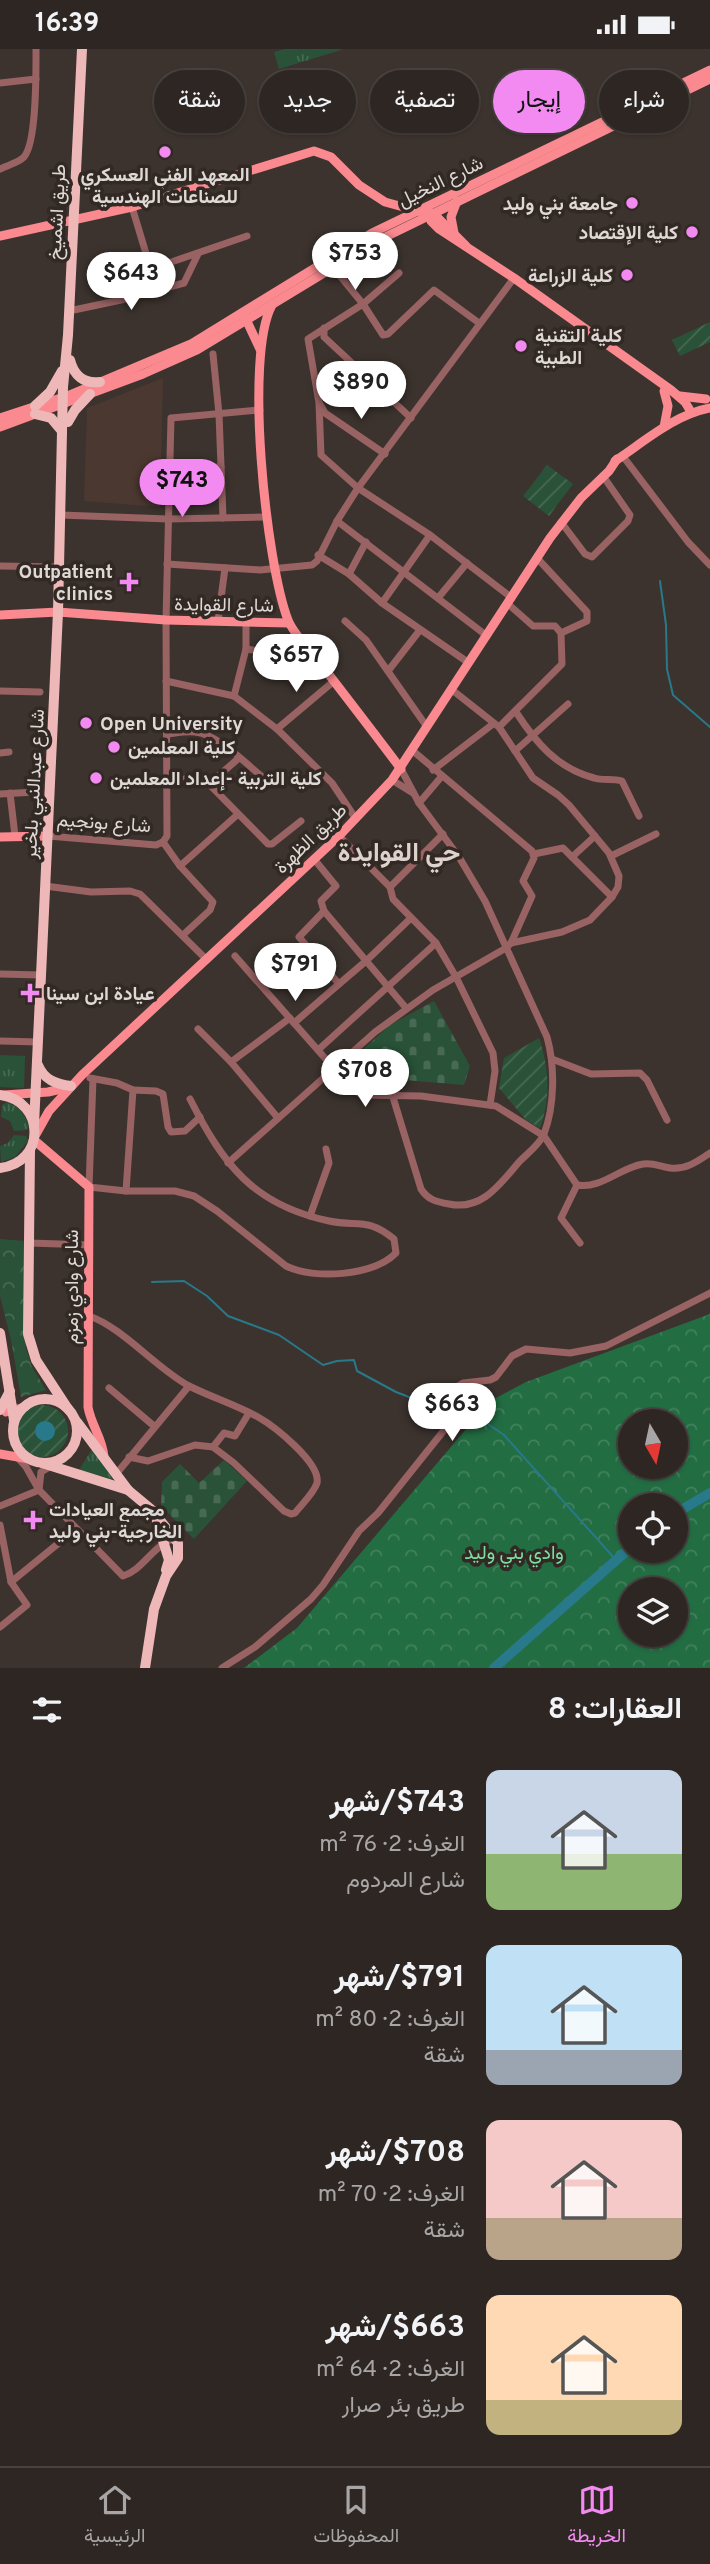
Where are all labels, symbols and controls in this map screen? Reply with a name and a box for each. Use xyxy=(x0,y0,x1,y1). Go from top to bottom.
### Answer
text: 16:39 xyxy=(35,8,99,41)
chip: شقة xyxy=(154,70,245,133)
chip: جديد xyxy=(259,70,356,133)
chip: تصفية xyxy=(370,70,479,133)
chip: إيجار xyxy=(493,70,585,133)
chip: شراء xyxy=(599,70,689,133)
marker: المعهد الفني العسكري للصناعات الهندسية xyxy=(157,144,173,160)
street label: شارع النخيل xyxy=(394,152,488,214)
street label: طريق اشميخ xyxy=(44,164,72,261)
place label: المعهد الفني العسكري للصناعات الهندسية xyxy=(80,164,250,210)
place label: جامعة بني وليد xyxy=(503,193,618,220)
marker: جامعة بني وليد xyxy=(624,195,640,211)
place label: كلية الإقتصاد xyxy=(579,222,678,246)
marker: كلية الإقتصاد xyxy=(684,224,700,240)
pin: $753 xyxy=(314,233,396,292)
text: $753 xyxy=(328,240,382,269)
pin: $643 xyxy=(90,253,172,312)
text: $643 xyxy=(103,260,159,289)
place label: كلية الزراعة xyxy=(528,265,613,289)
marker: كلية الزراعة xyxy=(619,267,635,283)
place label: كلية التقنية الطبية xyxy=(535,325,623,371)
marker: كلية التقنية الطبية xyxy=(513,338,529,354)
pin: $890 xyxy=(320,361,402,421)
text: $890 xyxy=(332,369,390,398)
pin: $743 xyxy=(141,459,223,519)
text: $743 xyxy=(156,467,208,496)
place label: Outpatient clinics xyxy=(18,561,113,607)
marker: Outpatient clinics xyxy=(119,572,139,592)
street label: شارع القوايدة xyxy=(174,593,274,619)
pin: $657 xyxy=(255,635,337,694)
text: $657 xyxy=(269,642,323,671)
street label: شارع عبدالنبي بلخير xyxy=(19,708,53,861)
place label: Open University xyxy=(100,713,243,737)
marker: Open University xyxy=(78,715,94,731)
place label: كلية المعلمين xyxy=(128,737,236,761)
marker: كلية المعلمين xyxy=(106,739,122,755)
place label: كلية التربية -إعداد المعلمين xyxy=(110,768,322,792)
marker: كلية التربية -إعداد المعلمين xyxy=(88,770,104,786)
street label: طريق الظهرة xyxy=(270,799,353,880)
street label: شارع بونجيم xyxy=(56,809,152,839)
district label: حي القوايدة xyxy=(338,838,460,874)
pin: $791 xyxy=(254,943,336,1003)
text: $791 xyxy=(270,951,320,980)
marker: عيادة ابن سينا xyxy=(20,983,40,1003)
place label: عيادة ابن سينا xyxy=(46,983,155,1007)
pin: $708 xyxy=(324,1049,406,1109)
text: $708 xyxy=(337,1057,393,1086)
street label: شارع وادي زمزم xyxy=(61,1230,87,1344)
pin: $663 xyxy=(411,1383,493,1443)
text: $663 xyxy=(424,1391,480,1420)
north arrow xyxy=(618,1409,688,1479)
map controls xyxy=(618,1409,688,1647)
button: locate xyxy=(618,1493,688,1563)
place label: مجمع العيادات الخارجية-بني وليد xyxy=(49,1499,182,1548)
marker: مجمع العيادات الخارجية-بني وليد xyxy=(23,1510,43,1530)
park label: وادي بني وليد xyxy=(464,1542,564,1568)
button: layers xyxy=(618,1577,688,1647)
icon: filters xyxy=(28,1691,66,1729)
text: العقارات: 8 xyxy=(548,1692,682,1729)
text: $743/شهر xyxy=(330,1785,465,1822)
icon: home xyxy=(542,1798,626,1882)
text: الغرف: 2 · 76 m² xyxy=(319,1831,465,1860)
text: شارع المردوم xyxy=(346,1867,465,1896)
text: $791/شهر xyxy=(334,1960,465,1997)
icon: home xyxy=(542,1973,626,2057)
text: الغرف: 2 · 80 m² xyxy=(315,2006,465,2035)
text: شقة xyxy=(423,2042,465,2071)
text: $708/شهر xyxy=(326,2135,465,2172)
icon: home xyxy=(542,2148,626,2232)
text: الغرف: 2 · 70 m² xyxy=(318,2181,465,2210)
text: شقة xyxy=(423,2217,465,2246)
text: $663/شهر xyxy=(326,2310,465,2347)
icon: home xyxy=(542,2323,626,2407)
text: الغرف: 2 · 64 m² xyxy=(316,2356,465,2385)
text: طريق بئر صرار xyxy=(342,2392,465,2421)
tab: الرئيسية xyxy=(84,2481,145,2552)
tab: المحفوظات xyxy=(314,2481,399,2552)
tab: الخريطة xyxy=(567,2481,626,2552)

